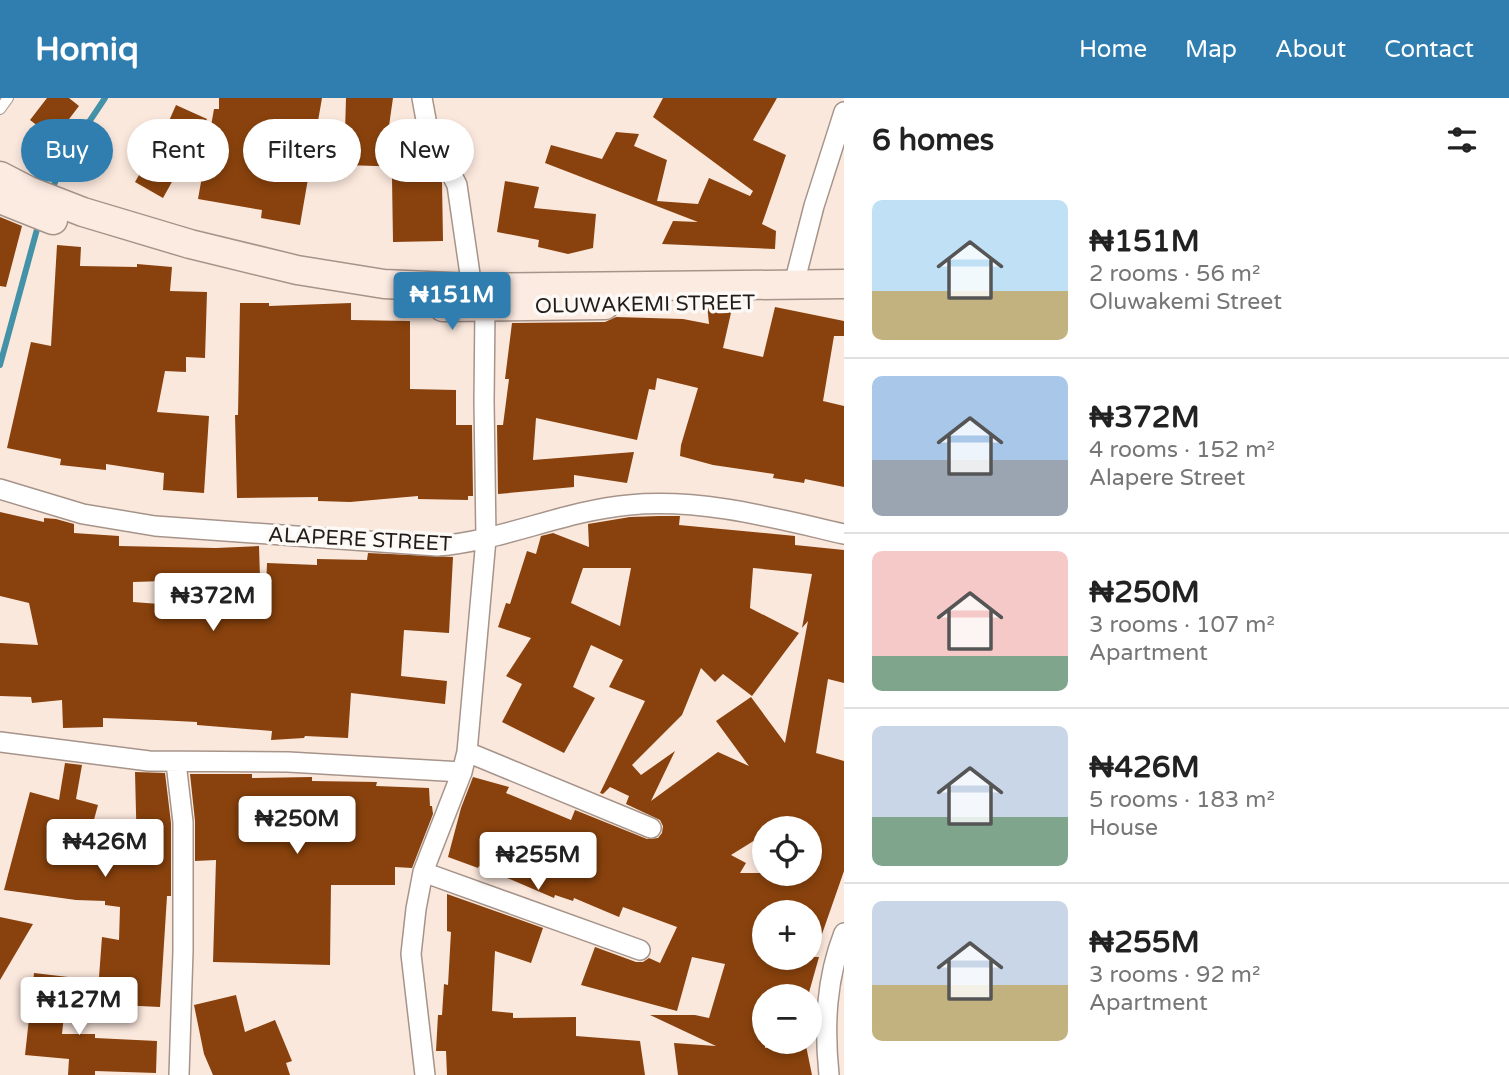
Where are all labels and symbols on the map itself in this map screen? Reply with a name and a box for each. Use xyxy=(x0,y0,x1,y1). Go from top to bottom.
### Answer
pin: ₦151M xyxy=(403,272,501,332)
street label: OLUWAKEMI STREET xyxy=(535,290,756,319)
street label: ALAPERE STREET xyxy=(268,522,453,557)
pin: ₦372M xyxy=(164,574,262,633)
pin: ₦250M xyxy=(248,796,346,856)
pin: ₦426M xyxy=(56,820,154,879)
pin: ₦255M xyxy=(489,832,587,892)
pin: ₦127M xyxy=(30,978,128,1037)

